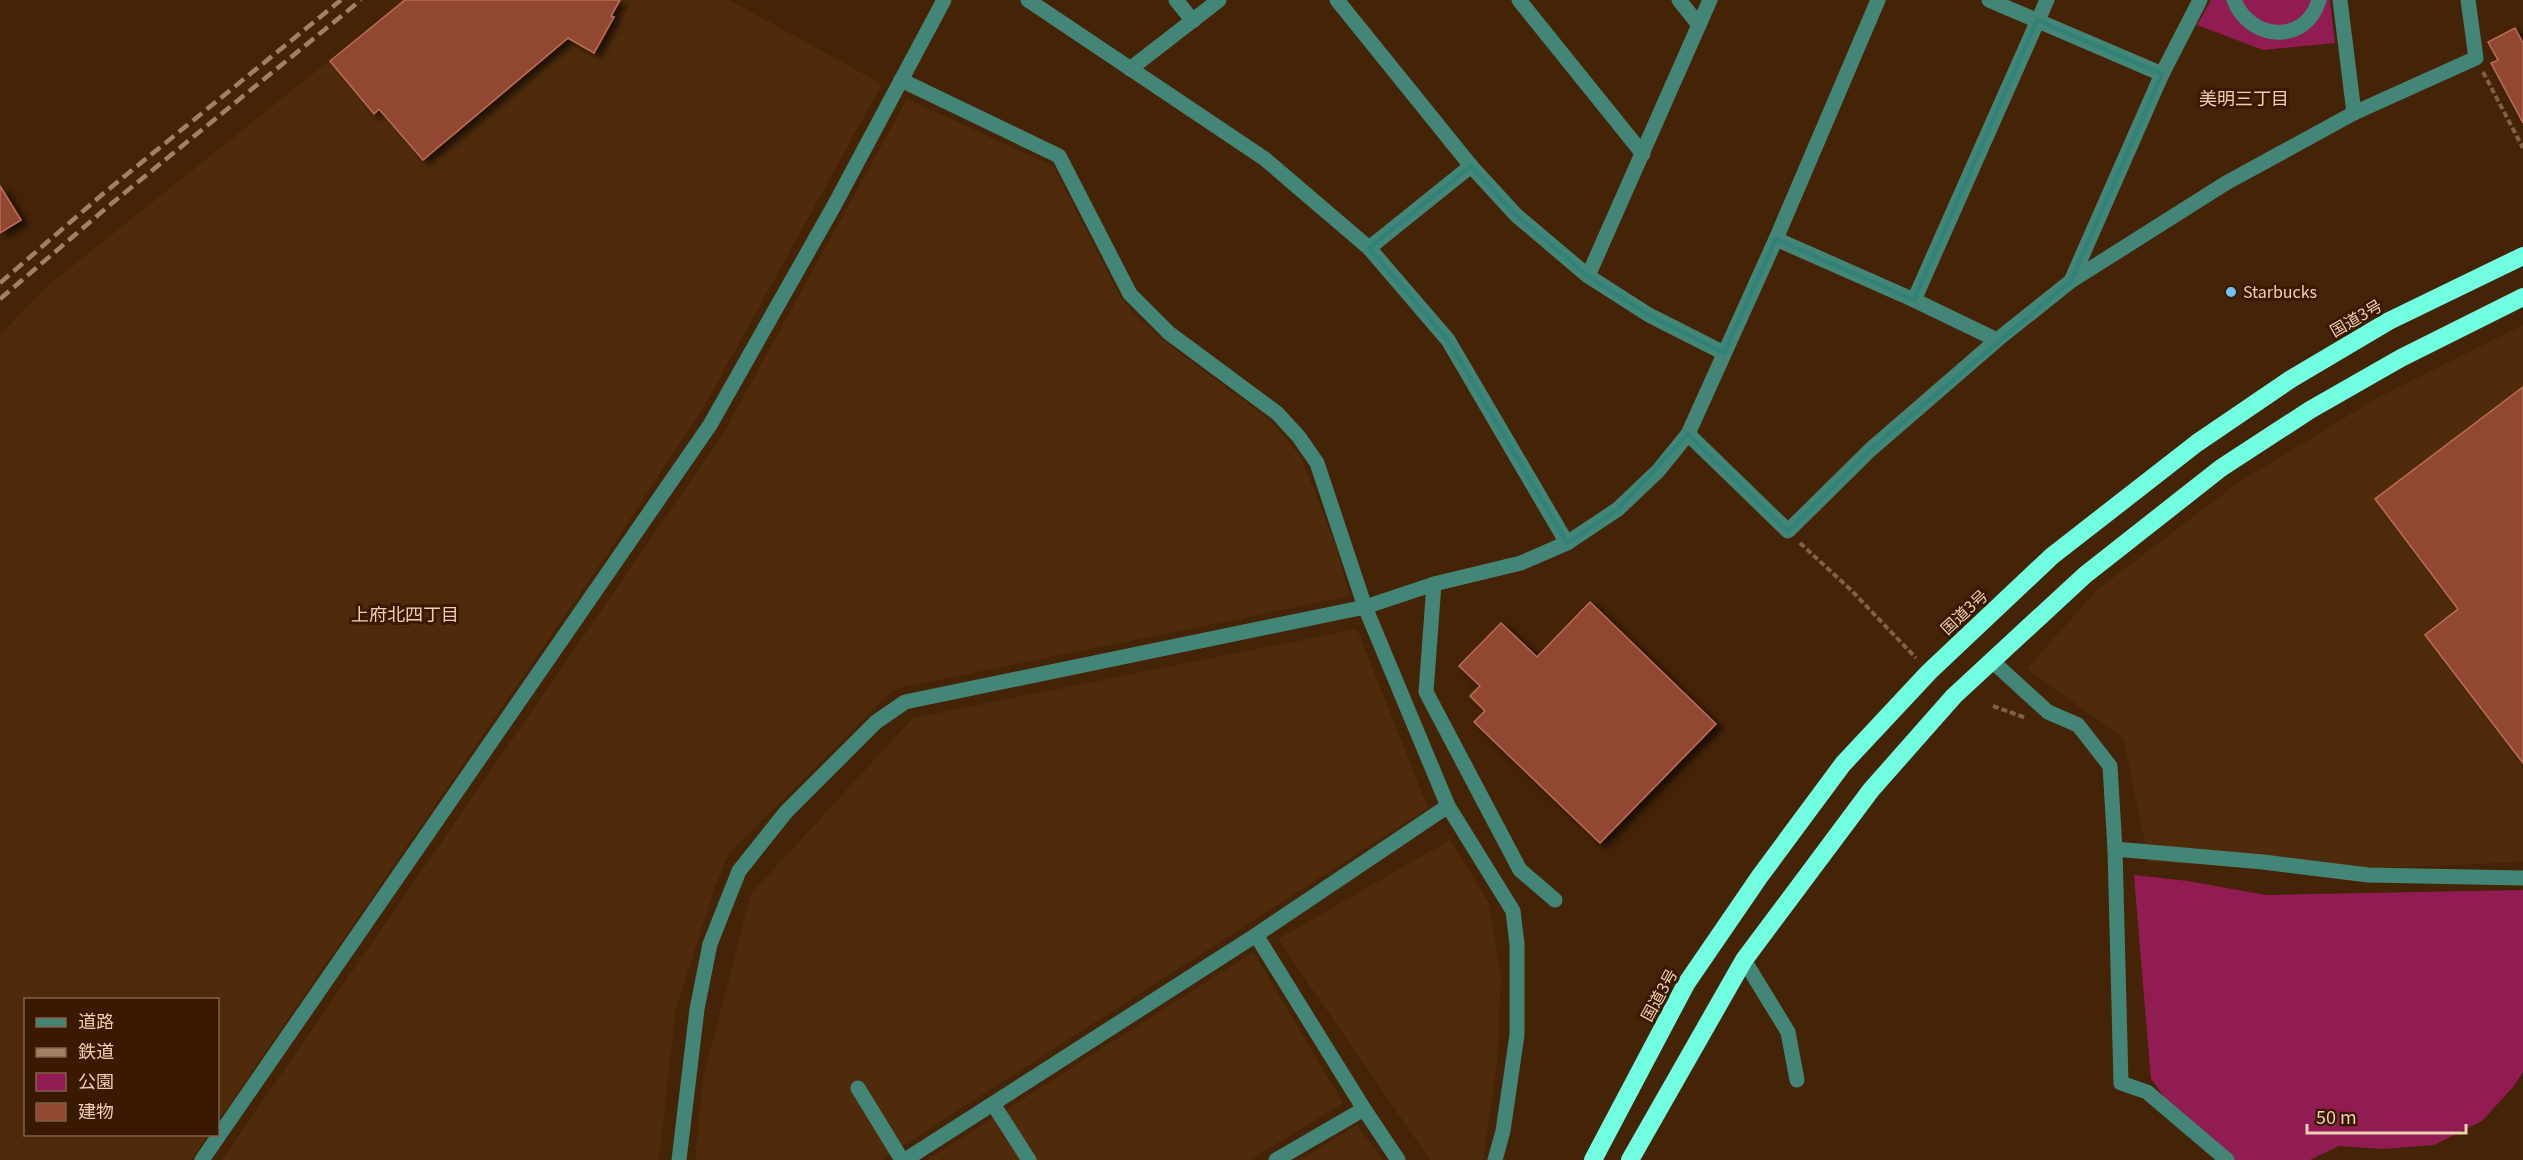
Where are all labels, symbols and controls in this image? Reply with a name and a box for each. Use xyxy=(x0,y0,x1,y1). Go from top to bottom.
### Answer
district label: 美明三丁目 xyxy=(2199,84,2289,110)
place label: Starbucks xyxy=(2243,279,2317,303)
marker: Starbucks xyxy=(2224,285,2238,299)
street label: 国道3号 xyxy=(2325,293,2386,342)
street label: 国道3号 xyxy=(1934,583,1992,639)
district label: 上府北四丁目 xyxy=(351,600,459,626)
street label: 国道3号 xyxy=(1634,964,1682,1025)
legend xyxy=(24,998,219,1136)
text: 道路 xyxy=(78,1007,114,1033)
text: 鉄道 xyxy=(78,1037,114,1063)
text: 公園 xyxy=(78,1067,114,1093)
text: 建物 xyxy=(78,1097,114,1123)
scale bar xyxy=(2307,1097,2466,1135)
text: 50 m xyxy=(2316,1103,2357,1129)

